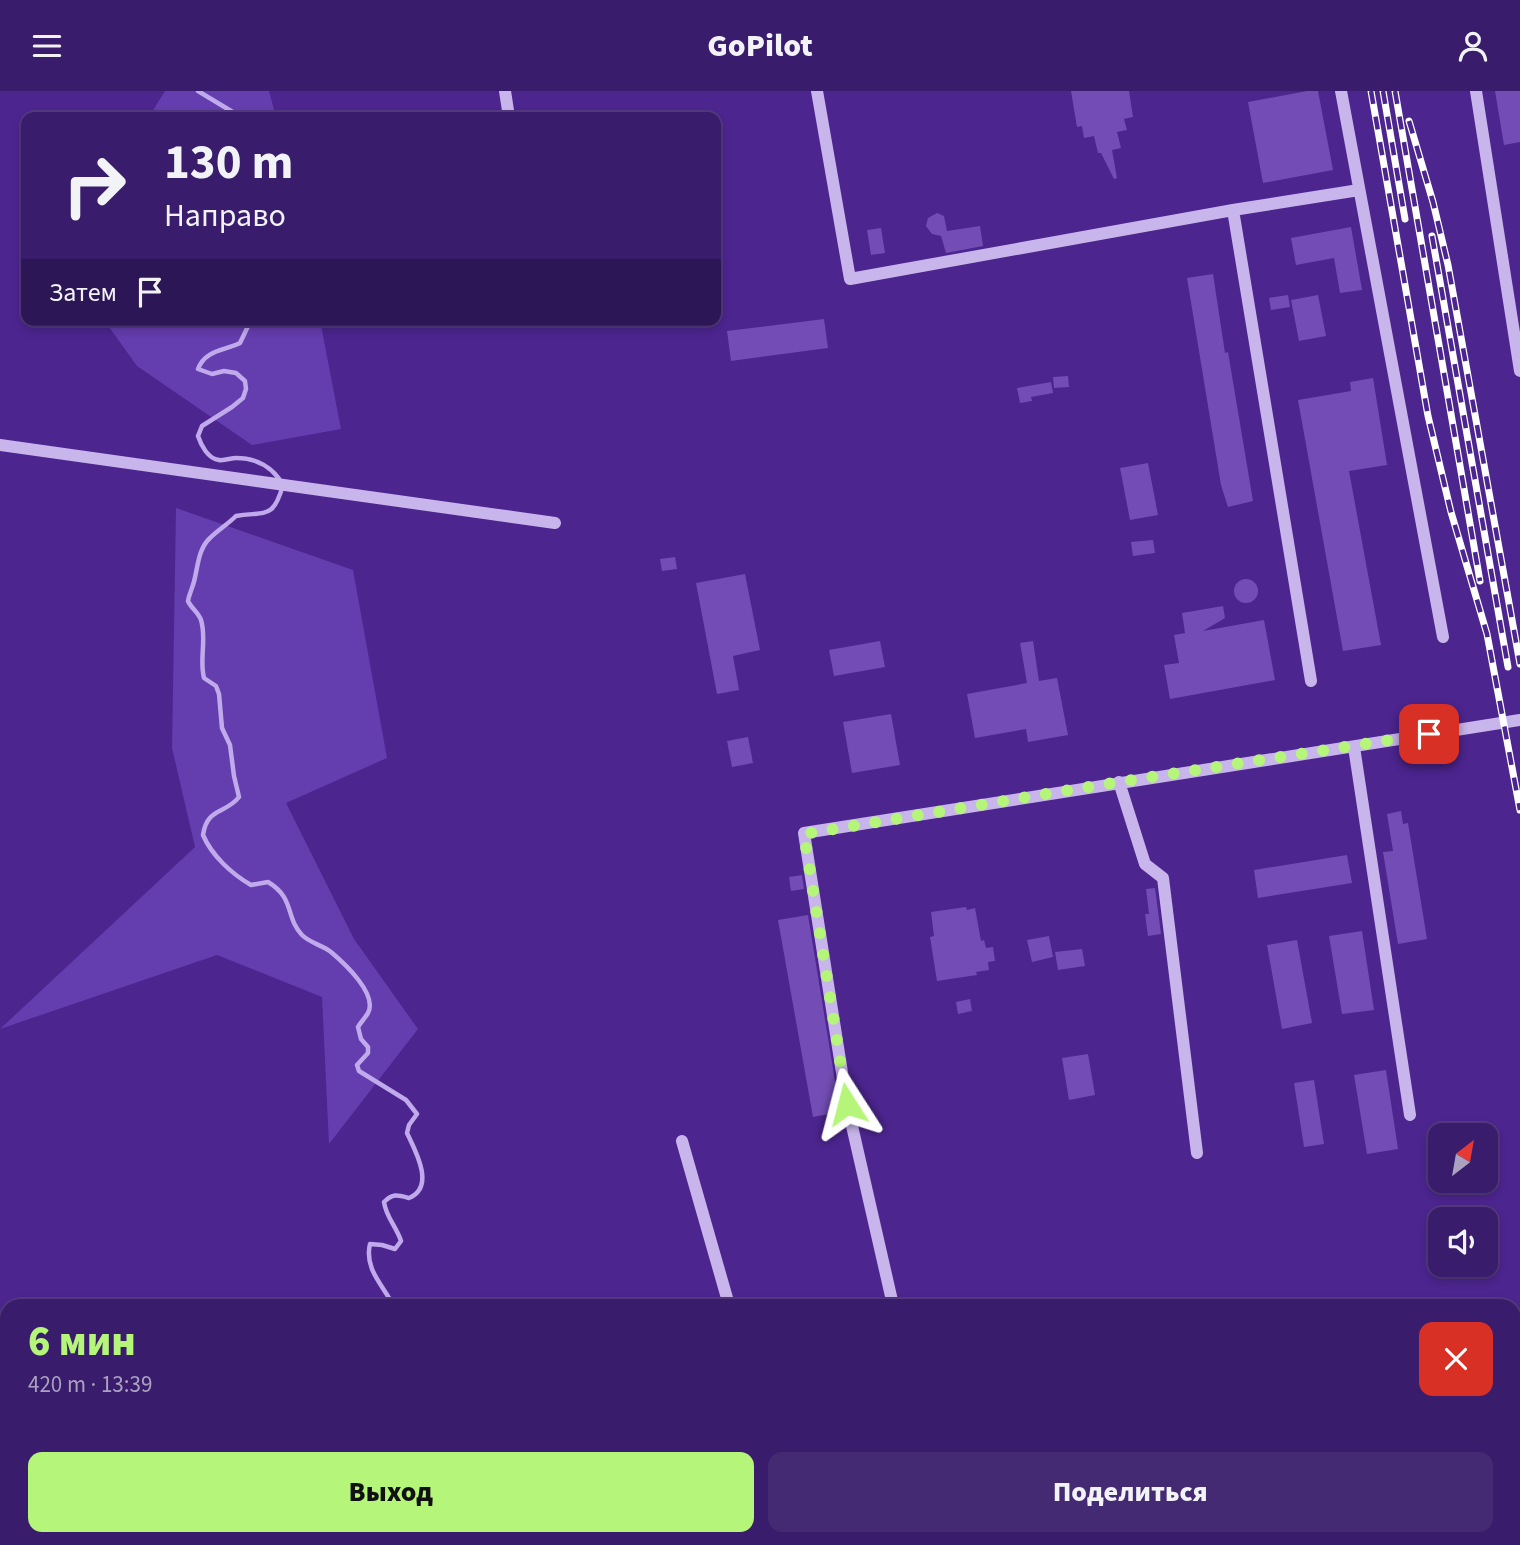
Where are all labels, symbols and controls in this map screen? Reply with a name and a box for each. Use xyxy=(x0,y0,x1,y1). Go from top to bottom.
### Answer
text: GoPilot xyxy=(707,23,813,69)
icon: menu xyxy=(28,27,66,65)
icon: person xyxy=(1454,27,1492,65)
text: 130 m xyxy=(164,128,293,198)
icon: right xyxy=(49,140,140,231)
text: Направо xyxy=(164,193,286,239)
icon: arrive xyxy=(131,273,169,311)
text: Затем xyxy=(49,274,117,311)
pin xyxy=(1399,704,1459,764)
icon: arrive xyxy=(1410,715,1448,753)
position arrow xyxy=(810,1067,884,1141)
north arrow xyxy=(1428,1123,1498,1193)
map controls xyxy=(1428,1123,1498,1277)
button: sound xyxy=(1428,1207,1498,1277)
text: 6 мин xyxy=(28,1312,136,1372)
button: close xyxy=(1419,1322,1493,1396)
text: 420 m · 13:39 xyxy=(28,1368,152,1401)
button: Выход xyxy=(28,1452,754,1532)
button: Поделиться xyxy=(768,1452,1493,1532)

